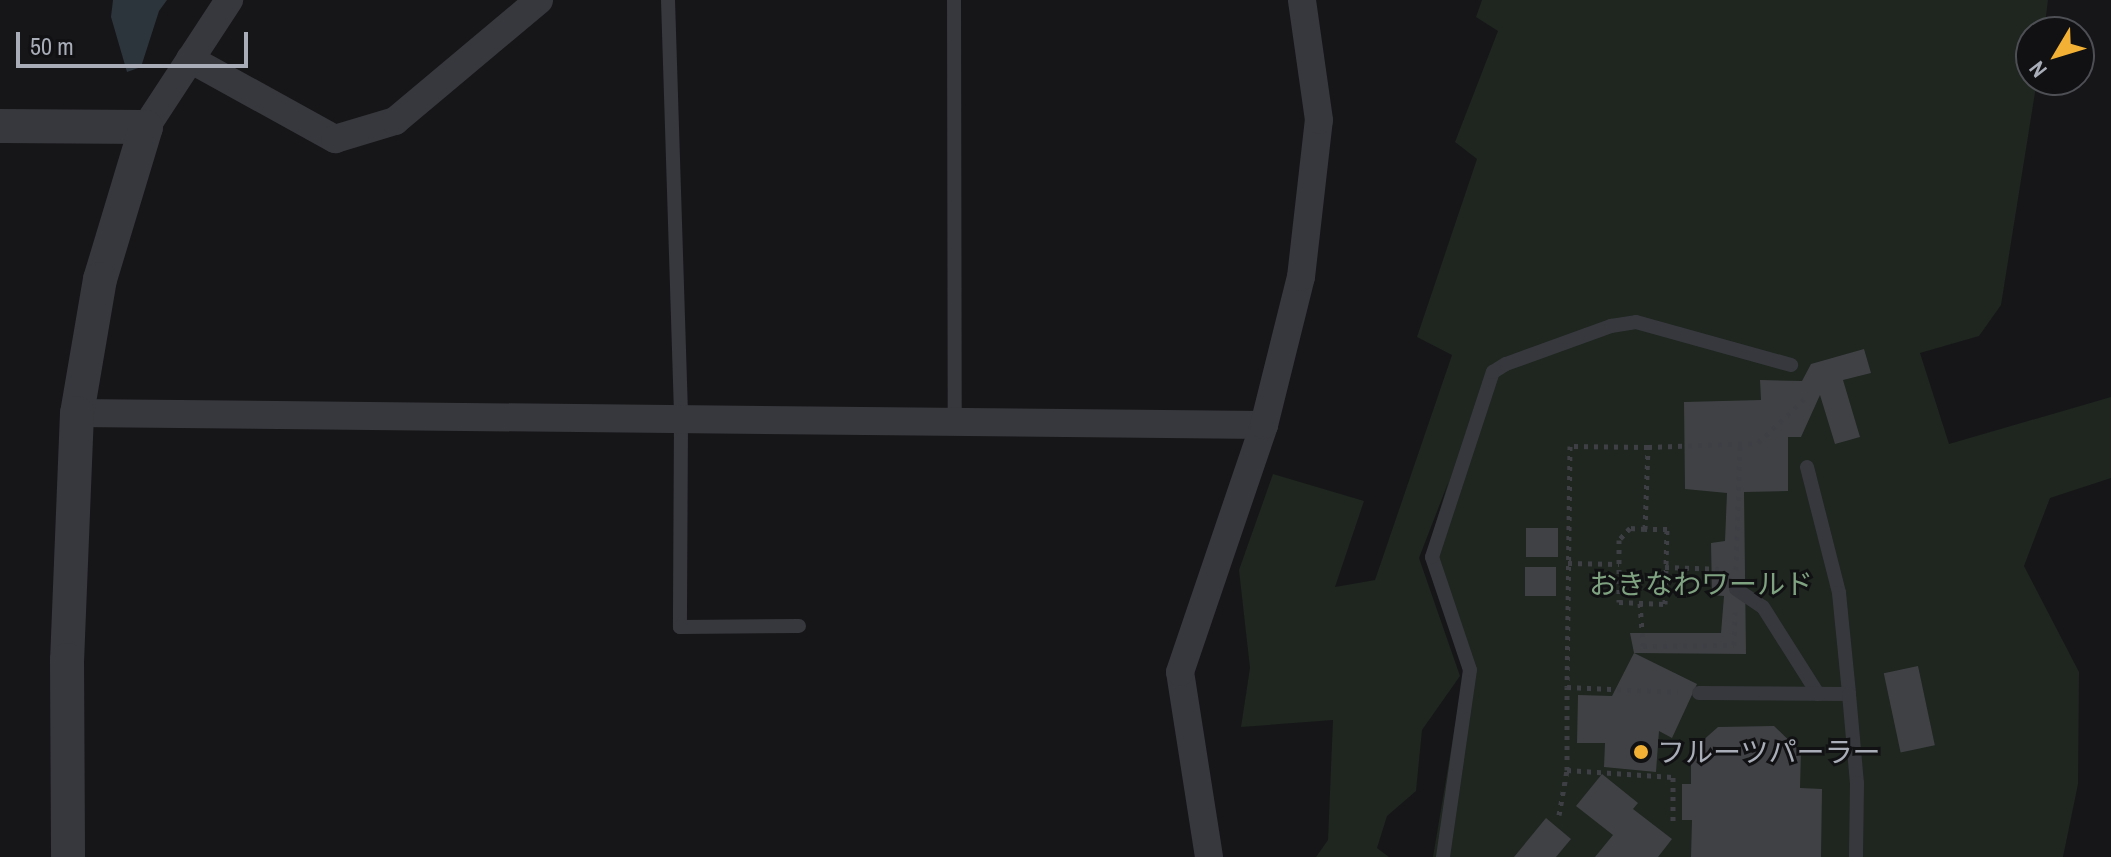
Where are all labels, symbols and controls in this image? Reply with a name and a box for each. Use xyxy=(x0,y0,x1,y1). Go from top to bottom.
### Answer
scale bar xyxy=(20,16,252,66)
north arrow xyxy=(2015,16,2095,96)
text: 50 m xyxy=(30,30,74,62)
text: N xyxy=(2022,55,2053,84)
park label: おきなわワールド xyxy=(1589,567,1813,601)
place label: フルーツパーラー xyxy=(1657,735,1881,769)
marker: フルーツパーラー xyxy=(1632,743,1650,761)

